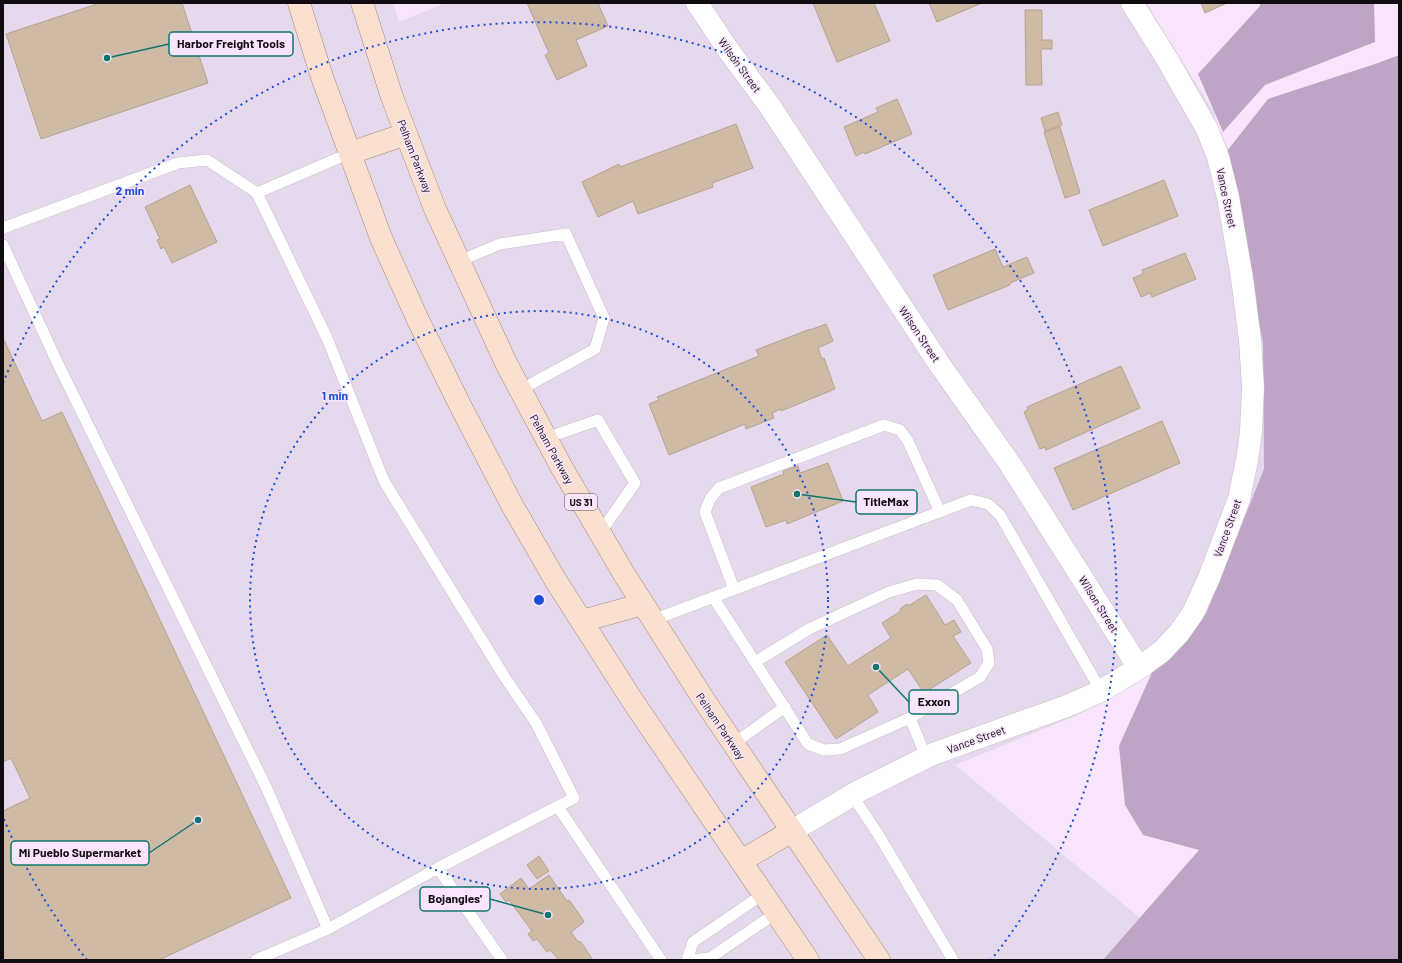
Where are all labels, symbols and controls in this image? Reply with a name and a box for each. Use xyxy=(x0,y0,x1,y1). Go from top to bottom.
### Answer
callout: Harbor Freight Tools xyxy=(169,32,293,56)
street label: Wilson Street xyxy=(716,35,764,95)
text: Harbor Freight Tools xyxy=(177,36,285,50)
street label: Pelham Parkway xyxy=(395,117,435,195)
street label: Vance Street xyxy=(1214,167,1240,229)
text: 2 min xyxy=(116,183,144,197)
street label: Wilson Street xyxy=(897,304,943,364)
text: 1 min xyxy=(322,388,348,402)
street label: Pelham Parkway xyxy=(527,412,577,486)
callout: TitleMax xyxy=(856,490,917,514)
road number: US 31 xyxy=(565,494,597,510)
text: TitleMax xyxy=(863,494,909,508)
street label: Vance Street xyxy=(1210,497,1244,559)
street label: Wilson Street xyxy=(1076,573,1122,635)
centre of rings xyxy=(532,593,546,607)
street label: Pelham Parkway xyxy=(694,690,748,762)
callout: Exxon xyxy=(909,690,958,714)
text: Exxon xyxy=(918,694,950,708)
street label: Vance Street xyxy=(945,722,1007,756)
callout: Mi Pueblo Supermarket xyxy=(11,841,149,865)
text: Mi Pueblo Supermarket xyxy=(19,845,142,859)
callout: Bojangles' xyxy=(420,887,490,911)
text: Bojangles' xyxy=(428,891,482,905)

